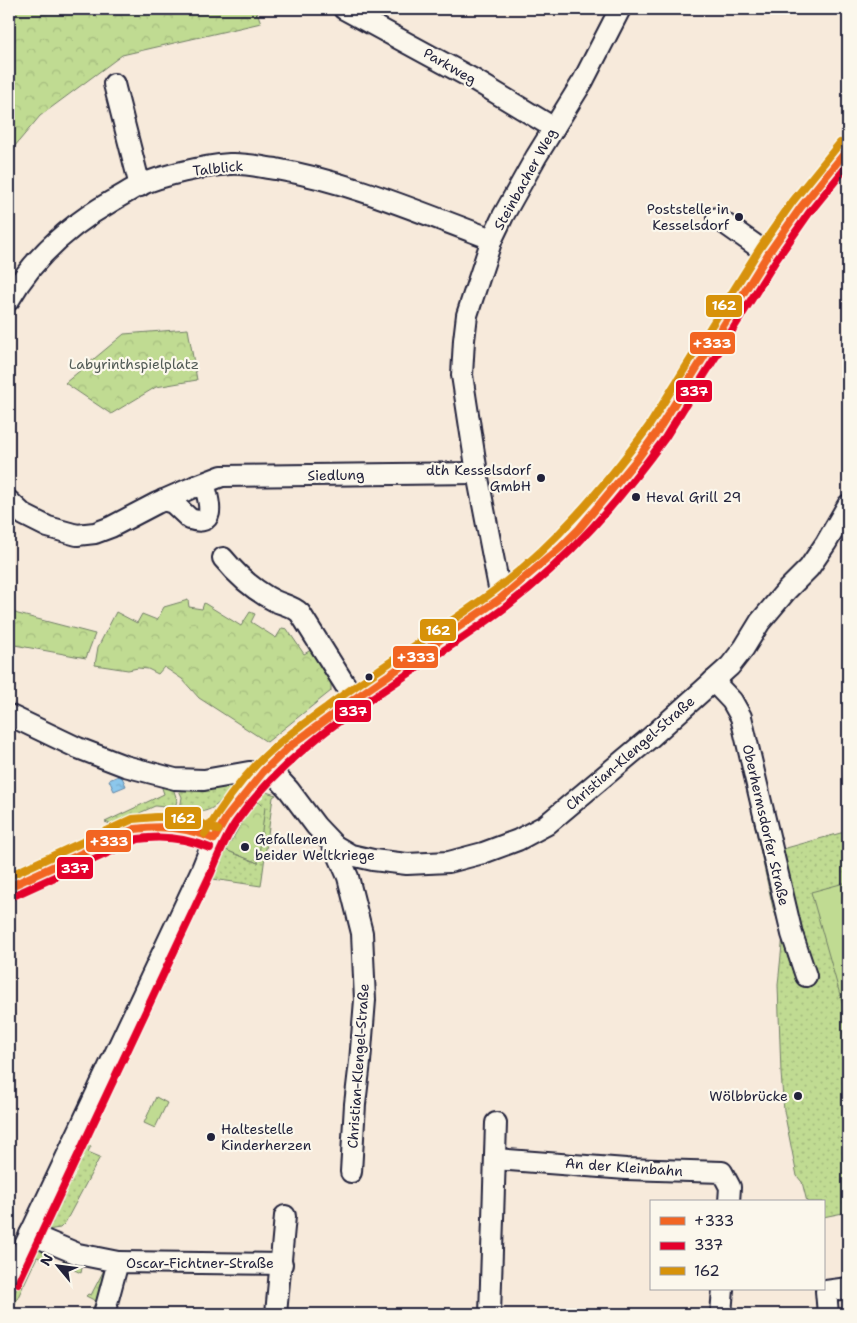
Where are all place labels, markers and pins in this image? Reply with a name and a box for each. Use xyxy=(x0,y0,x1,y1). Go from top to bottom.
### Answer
place label: Poststelle in Kesselsdorf xyxy=(647,200,730,234)
marker: Poststelle in Kesselsdorf xyxy=(733,211,745,223)
place label: dth Kesselsdorf GmbH xyxy=(426,461,532,495)
marker: dth Kesselsdorf GmbH xyxy=(535,472,547,484)
place label: Heval Grill 29 xyxy=(646,488,741,506)
marker: Heval Grill 29 xyxy=(630,491,642,503)
unlabelled marker xyxy=(364,672,374,682)
place label: Gefallenen beider Weltkriege xyxy=(255,830,375,864)
marker: Gefallenen beider Weltkriege xyxy=(239,841,251,853)
place label: Wölbbrücke xyxy=(709,1087,788,1105)
marker: Wölbbrücke xyxy=(792,1090,804,1102)
place label: Haltestelle Kinderherzen xyxy=(221,1120,312,1154)
marker: Haltestelle Kinderherzen xyxy=(205,1131,217,1143)

